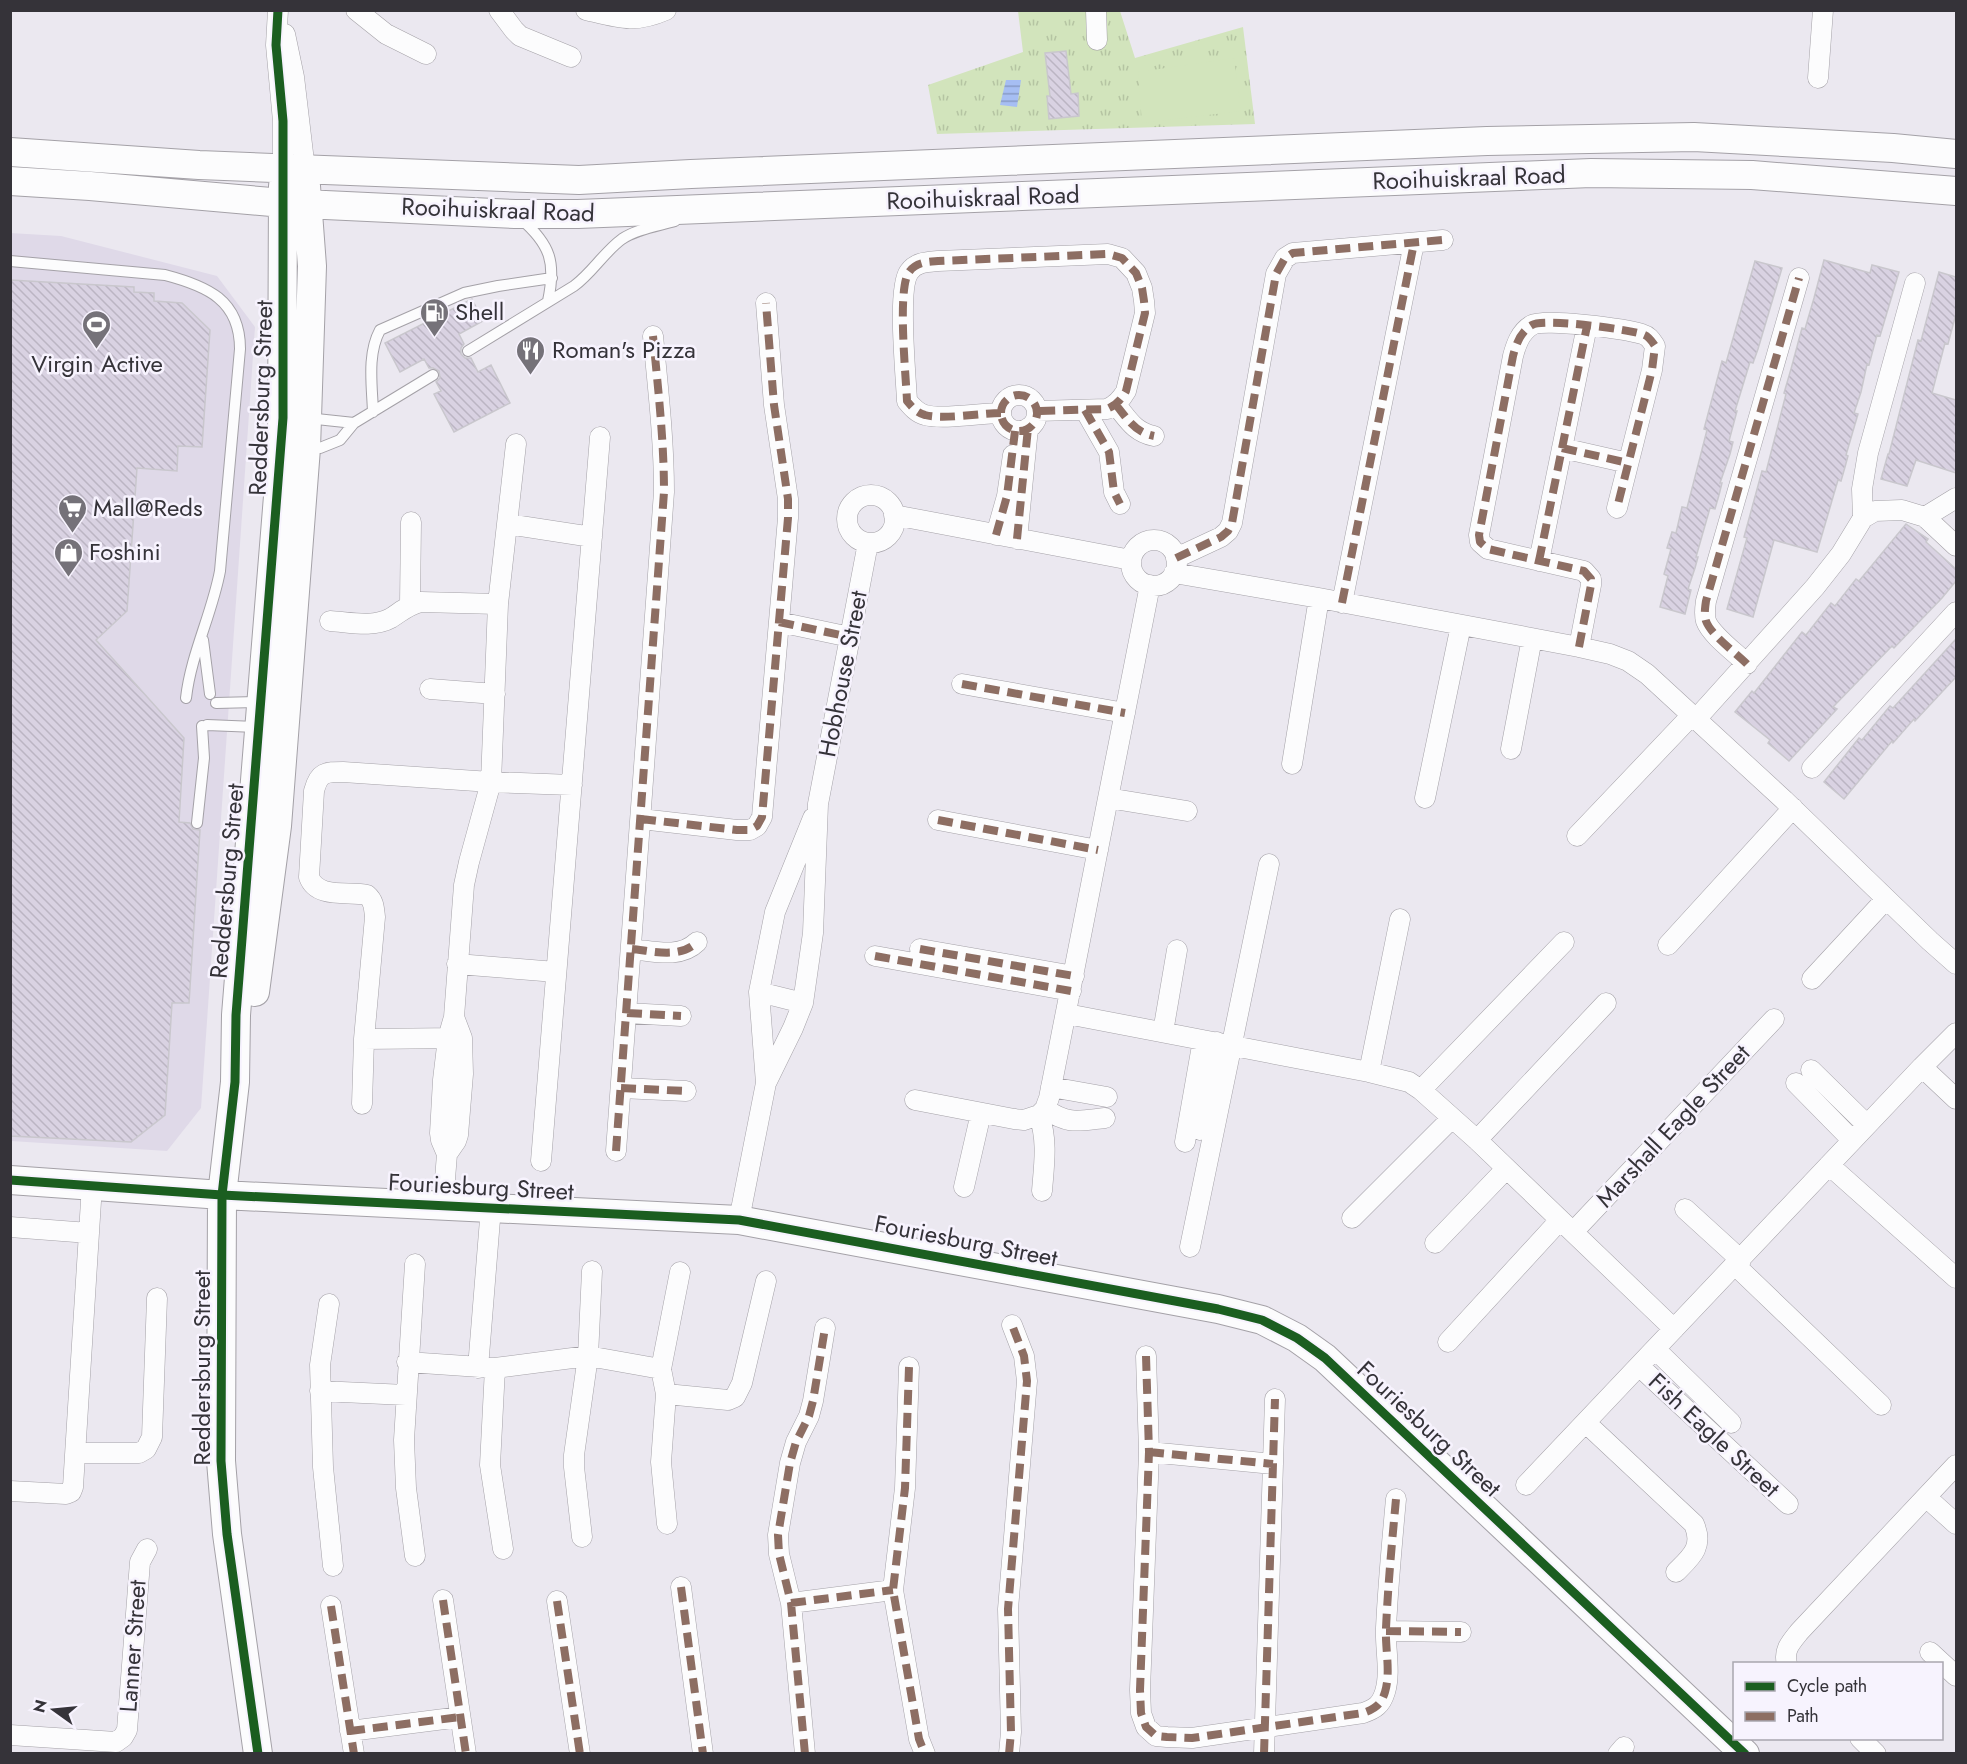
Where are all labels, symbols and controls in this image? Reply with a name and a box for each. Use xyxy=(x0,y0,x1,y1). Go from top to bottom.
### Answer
street label: Rooihuiskraal Road xyxy=(1372,157,1566,198)
street label: Rooihuiskraal Road xyxy=(886,177,1080,218)
street label: Rooihuiskraal Road xyxy=(401,189,595,230)
place label: Shell xyxy=(455,294,504,329)
fuel station icon: Shell xyxy=(418,296,450,338)
street label: Reddersburg Street xyxy=(240,299,281,496)
sports icon: Virgin Active xyxy=(81,308,113,350)
place label: Roman's Pizza xyxy=(552,332,696,367)
restaurant icon: Roman's Pizza xyxy=(515,334,547,376)
place label: Virgin Active xyxy=(31,346,163,381)
place label: Mall@Reds xyxy=(93,490,203,525)
supermarket icon: Mall@Reds xyxy=(56,492,88,534)
place label: Foshini xyxy=(89,534,161,569)
shop icon: Foshini xyxy=(52,536,84,578)
street label: Hobhouse Street xyxy=(809,588,876,760)
street label: Reddersburg Street xyxy=(201,782,252,980)
street label: Marshall Eagle Street xyxy=(1588,1036,1758,1215)
street label: Fouriesburg Street xyxy=(387,1164,575,1209)
street label: Fouriesburg Street xyxy=(872,1206,1061,1275)
street label: Reddersburg Street xyxy=(184,1270,219,1466)
street label: Fouriesburg Street xyxy=(1349,1352,1509,1505)
street label: Fish Eagle Street xyxy=(1641,1364,1788,1505)
street label: Lanner Street xyxy=(110,1578,155,1713)
legend xyxy=(1733,1662,1943,1740)
text: Cycle path xyxy=(1787,1673,1867,1699)
north arrow xyxy=(24,1680,84,1740)
text: N xyxy=(27,1697,53,1715)
text: Path xyxy=(1787,1703,1819,1729)

